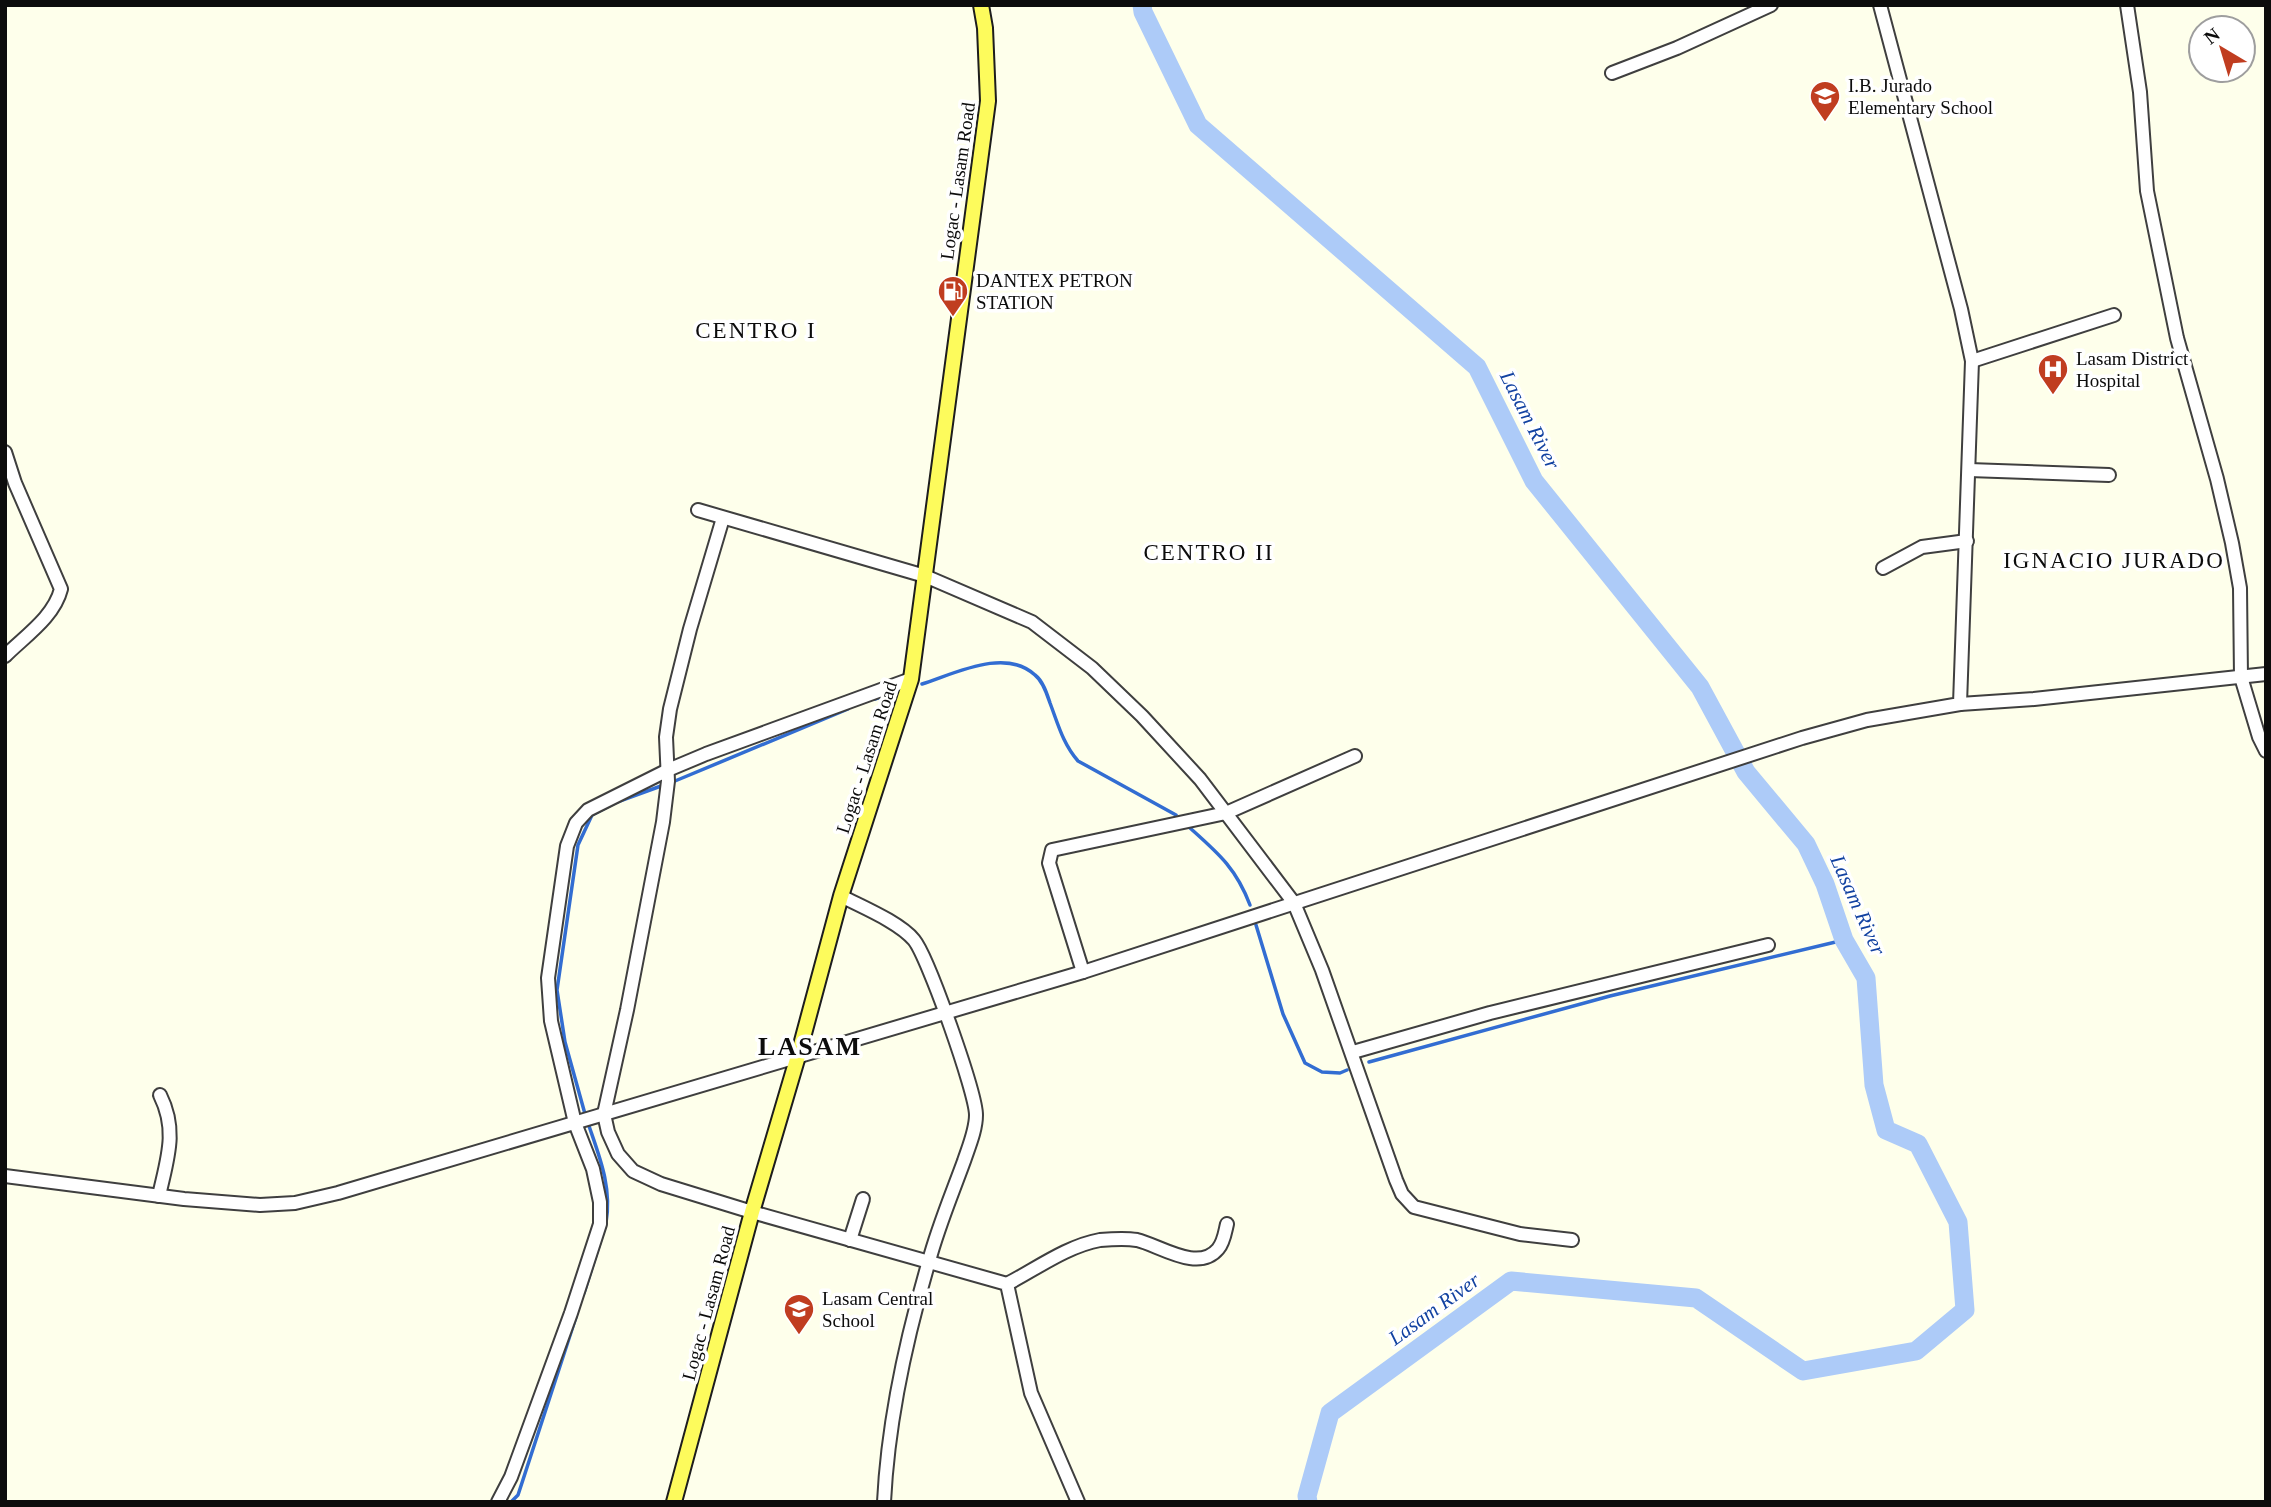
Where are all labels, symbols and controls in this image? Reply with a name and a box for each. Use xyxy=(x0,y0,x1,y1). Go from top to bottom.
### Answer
north arrow xyxy=(2187,14,2257,84)
text: N xyxy=(2200,23,2224,48)
place label: I.B. Jurado Elementary School xyxy=(1848,75,1993,118)
school or university icon: I.B. Jurado Elementary School xyxy=(1808,79,1842,123)
street label: Logac - Lasam Road xyxy=(936,100,979,261)
place label: DANTEX PETRON STATION xyxy=(976,270,1133,313)
fuel station icon: DANTEX PETRON STATION xyxy=(936,274,970,318)
district label: CENTRO I xyxy=(695,318,817,343)
place label: Lasam District Hospital xyxy=(2076,348,2189,391)
hospital icon: Lasam District Hospital xyxy=(2036,352,2070,396)
water label: Lasam River xyxy=(1495,366,1565,474)
district label: CENTRO II xyxy=(1143,540,1275,565)
district label: IGNACIO JURADO xyxy=(2003,548,2225,573)
street label: Logac - Lasam Road xyxy=(832,678,901,836)
water label: Lasam River xyxy=(1825,850,1891,959)
district label: LASAM xyxy=(758,1032,862,1061)
street label: Logac - Lasam Road xyxy=(678,1223,739,1383)
water label: Lasam River xyxy=(1383,1267,1485,1351)
place label: Lasam Central School xyxy=(822,1288,933,1331)
school or university icon: Lasam Central School xyxy=(782,1292,816,1336)

